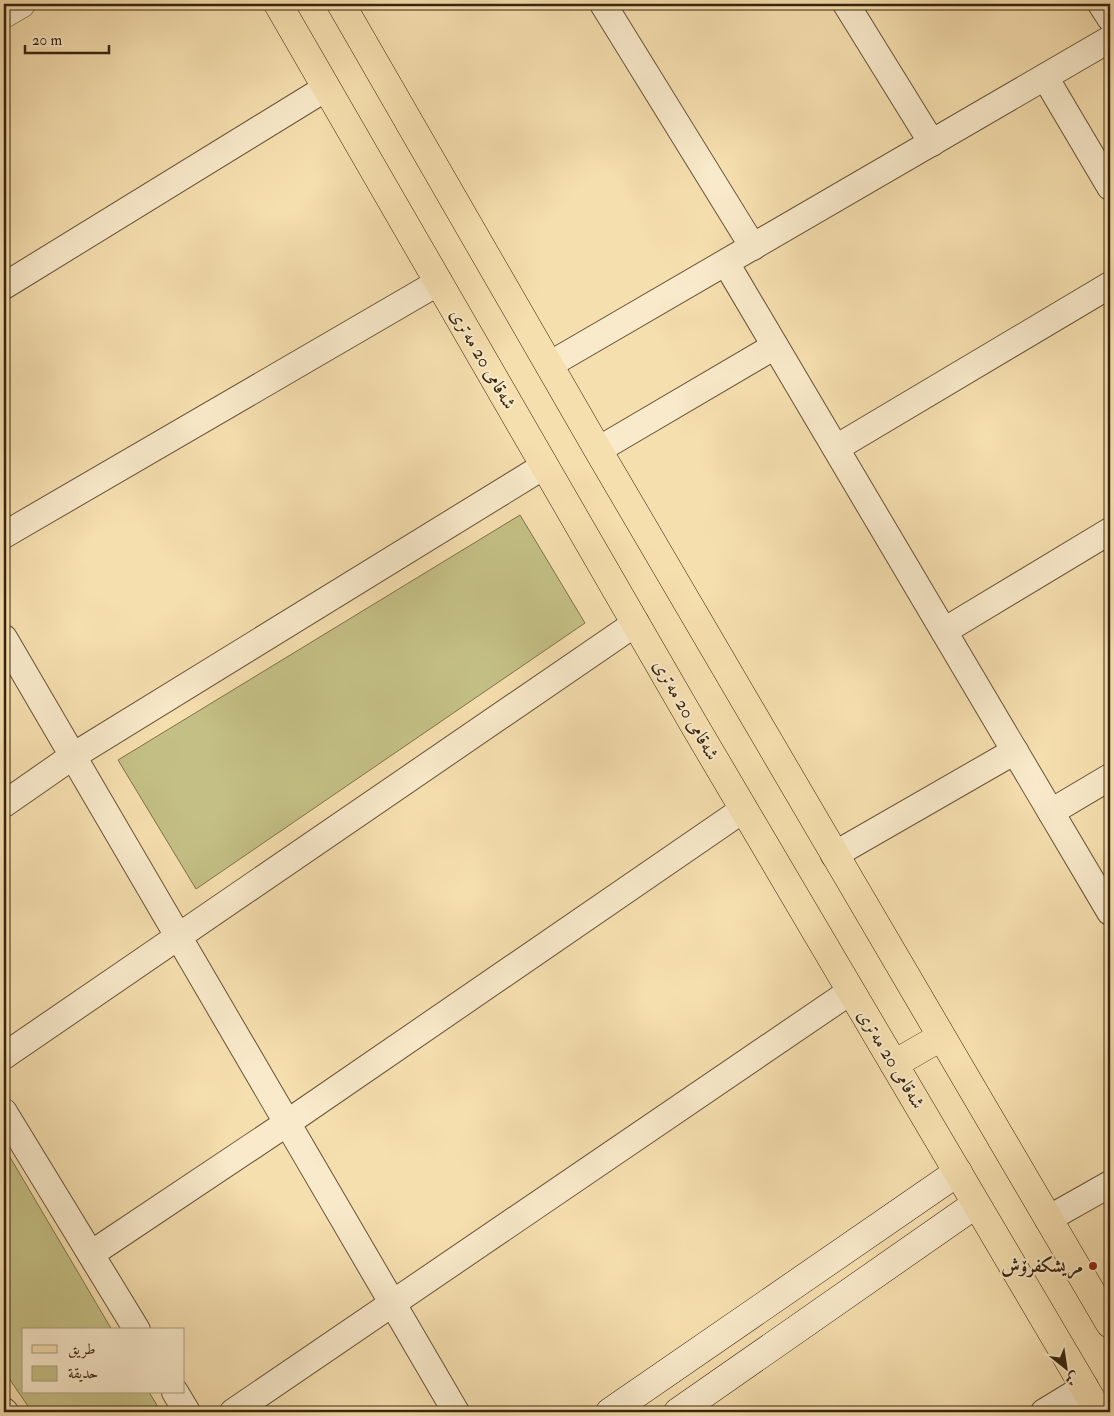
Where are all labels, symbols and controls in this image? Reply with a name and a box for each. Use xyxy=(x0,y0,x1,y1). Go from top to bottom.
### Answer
scale bar xyxy=(25,22,109,54)
text: 20 m xyxy=(32,31,62,50)
street label: شەقامی 20 مەتری xyxy=(445,304,521,414)
street label: شەقامی 20 مەتری xyxy=(648,655,724,765)
street label: شەقامی 20 مەتری xyxy=(852,1005,930,1113)
place label: مریشکفرۆش xyxy=(1001,1254,1083,1279)
marker: مریشکفرۆش xyxy=(1087,1260,1099,1272)
legend xyxy=(22,1328,185,1394)
text: طريق xyxy=(68,1340,95,1359)
north arrow xyxy=(1042,1344,1092,1394)
text: حديقة xyxy=(68,1364,98,1383)
text: ش xyxy=(1062,1368,1083,1390)

